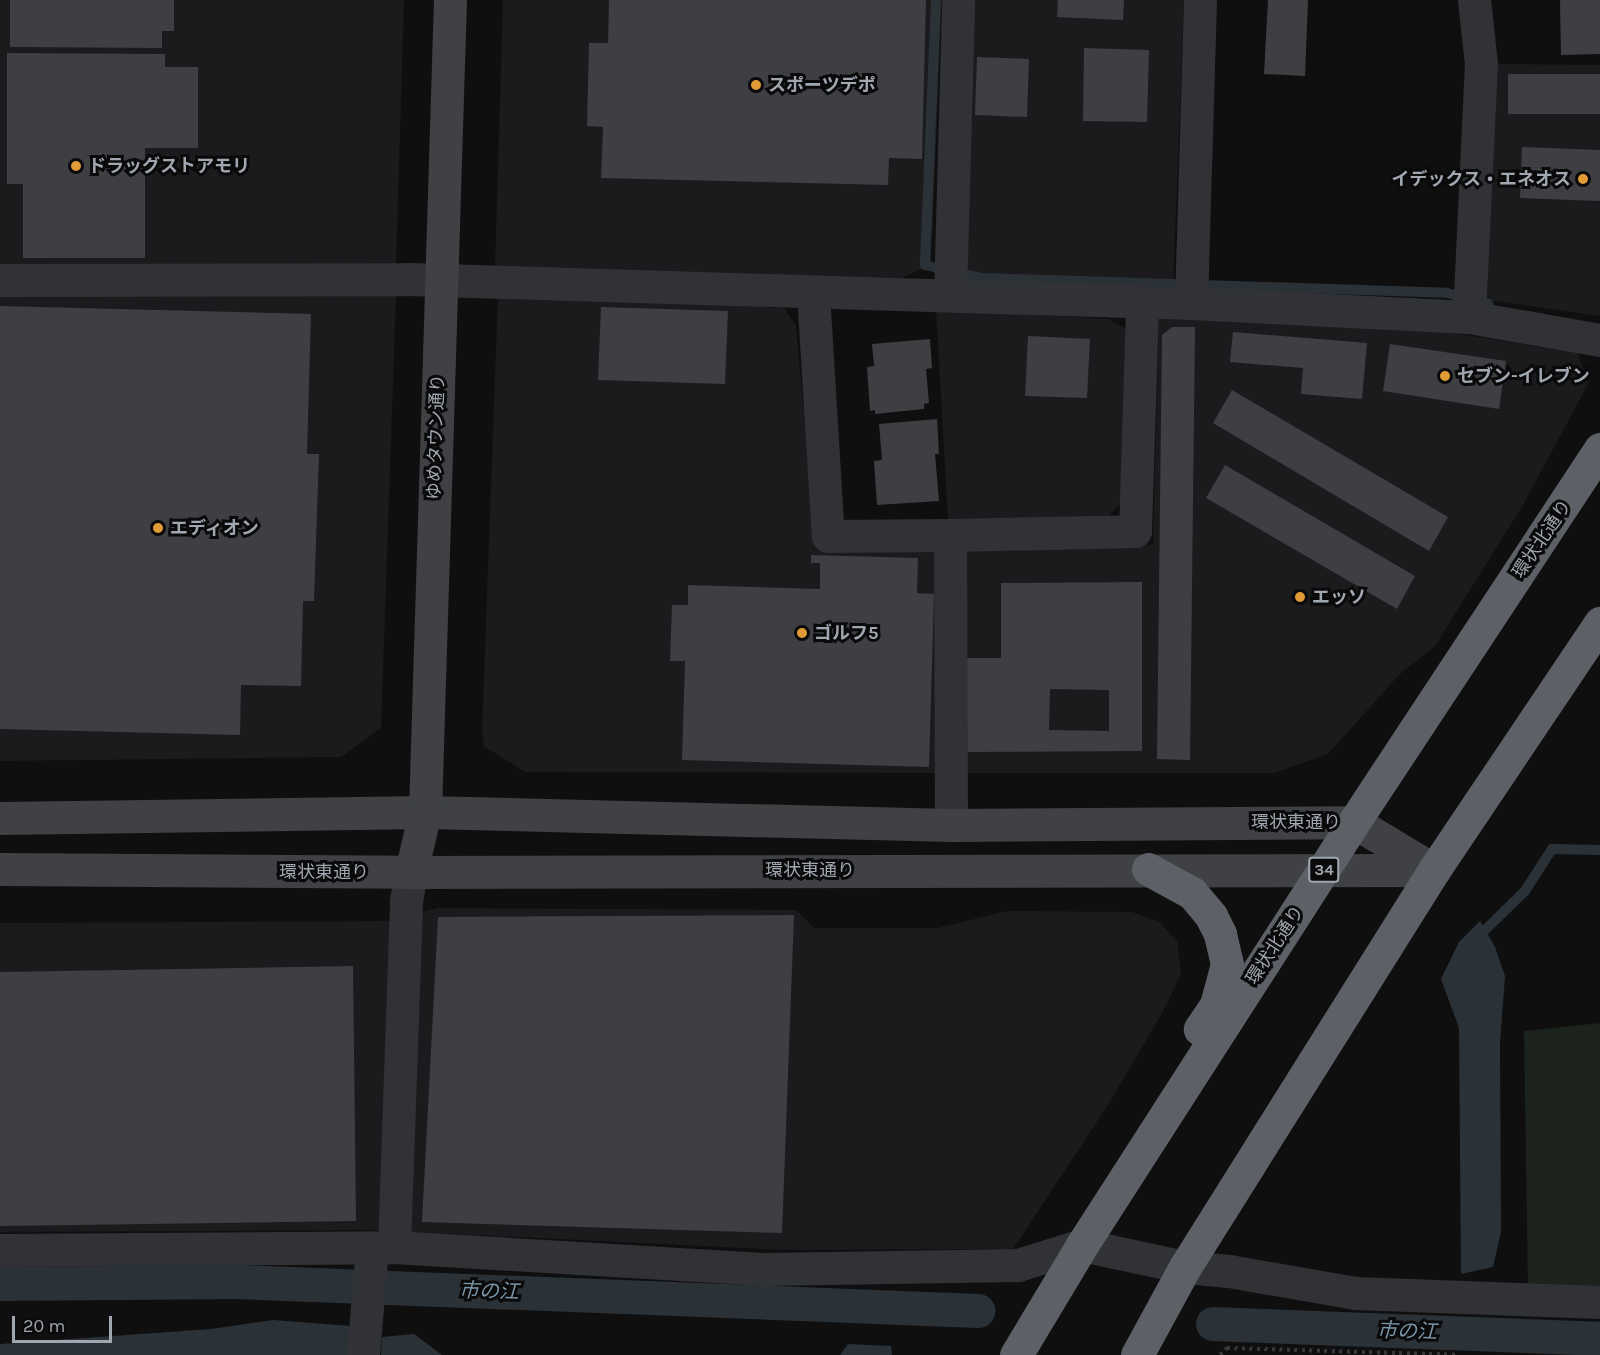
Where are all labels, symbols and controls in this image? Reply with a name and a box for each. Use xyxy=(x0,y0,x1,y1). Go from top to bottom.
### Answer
place label: スポーツデポ xyxy=(768,74,876,96)
marker: スポーツデポ xyxy=(749,78,763,92)
place label: ドラッグストアモリ xyxy=(88,155,250,177)
marker: ドラッグストアモリ xyxy=(69,159,83,173)
place label: イデックス・エネオス xyxy=(1391,168,1571,190)
marker: イデックス・エネオス xyxy=(1576,172,1590,186)
place label: セブン-イレブン xyxy=(1457,365,1590,387)
marker: セブン-イレブン xyxy=(1438,369,1452,383)
street label: ゆめタウン通り xyxy=(423,374,449,500)
street label: 環状北通り xyxy=(1508,496,1576,582)
place label: エディオン xyxy=(170,517,260,539)
marker: エディオン xyxy=(151,521,165,535)
place label: エッソ xyxy=(1312,586,1366,608)
marker: エッソ xyxy=(1293,590,1307,604)
place label: ゴルフ5 xyxy=(814,622,878,644)
marker: ゴルフ5 xyxy=(795,626,809,640)
street label: 環状東通り xyxy=(1251,811,1341,833)
road number: 34 xyxy=(1308,857,1340,883)
street label: 環状東通り xyxy=(765,859,855,881)
street label: 環状東通り xyxy=(279,861,369,883)
street label: 環状北通り xyxy=(1241,901,1309,989)
water label: 市の江 xyxy=(459,1278,519,1304)
scale bar xyxy=(15,1304,116,1342)
text: 20 m xyxy=(23,1315,65,1337)
water label: 市の江 xyxy=(1377,1318,1437,1344)

